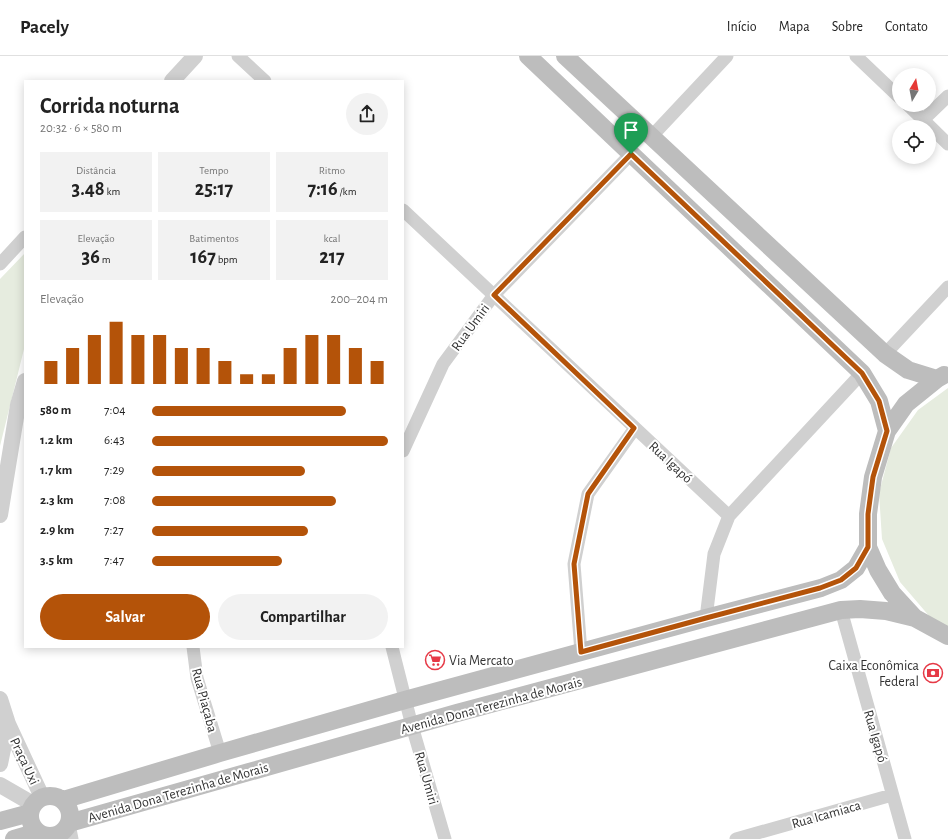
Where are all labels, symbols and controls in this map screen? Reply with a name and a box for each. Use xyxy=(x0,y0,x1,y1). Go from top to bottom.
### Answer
text: Pacely xyxy=(20,18,69,37)
text: Início xyxy=(727,20,757,34)
text: Mapa xyxy=(779,20,810,34)
text: Sobre xyxy=(832,20,863,34)
text: Contato xyxy=(885,20,928,34)
north arrow xyxy=(892,68,936,112)
map controls xyxy=(892,68,936,164)
button: share xyxy=(346,93,388,135)
text: Corrida noturna xyxy=(40,95,179,117)
pin xyxy=(614,113,648,154)
icon: arrive xyxy=(620,119,642,141)
button: locate xyxy=(892,120,936,164)
text: 20:32 · 6 × 580 m xyxy=(40,122,122,135)
text: Distância xyxy=(76,165,116,176)
text: Tempo xyxy=(199,165,229,176)
text: Ritmo xyxy=(319,165,345,176)
text: 3.48 xyxy=(72,179,105,199)
text: 25:17 xyxy=(195,179,233,199)
text: 7:16 xyxy=(308,179,338,199)
text: km xyxy=(105,186,120,197)
text: /km xyxy=(338,186,356,197)
text: Elevação xyxy=(77,233,115,244)
text: Batimentos xyxy=(189,233,239,244)
text: kcal xyxy=(324,233,340,244)
text: 36 xyxy=(82,247,100,267)
text: 167 xyxy=(190,247,216,267)
text: 217 xyxy=(319,247,345,267)
text: m xyxy=(100,254,110,265)
text: bpm xyxy=(216,254,238,265)
text: Elevação xyxy=(40,293,84,306)
text: 200–204 m xyxy=(331,293,388,306)
street label: Rua Umiri xyxy=(449,301,492,354)
text: 580 m xyxy=(40,404,71,417)
text: 7:04 xyxy=(104,404,126,417)
text: 1.2 km xyxy=(40,434,73,447)
text: 6:43 xyxy=(104,434,125,447)
street label: Rua Igapó xyxy=(646,439,695,486)
text: 1.7 km xyxy=(40,464,72,477)
text: 7:29 xyxy=(104,464,124,477)
text: 2.3 km xyxy=(40,494,74,507)
text: 7:08 xyxy=(104,494,125,507)
text: 2.9 km xyxy=(40,524,74,537)
text: 7:27 xyxy=(104,524,124,537)
text: 3.5 km xyxy=(40,554,73,567)
text: 7:47 xyxy=(104,554,124,567)
button: Salvar xyxy=(40,594,210,640)
button: Compartilhar xyxy=(218,594,388,640)
supermarket icon: Via Mercato xyxy=(424,649,446,671)
place label: Via Mercato xyxy=(449,654,514,668)
place label: Caixa Econômica Federal xyxy=(829,659,920,689)
bank icon: Caixa Econômica Federal xyxy=(922,662,944,684)
street label: Rua Piaçaba xyxy=(189,667,219,734)
street label: Avenida Dona Terezinha de Morais xyxy=(399,675,583,737)
street label: Rua Igapó xyxy=(861,708,889,764)
street label: Praça Uxi xyxy=(7,736,41,787)
street label: Rua Umiri xyxy=(412,750,440,806)
street label: Avenida Dona Terezinha de Morais xyxy=(86,760,270,825)
street label: Rua Icamiaca xyxy=(790,798,863,832)

